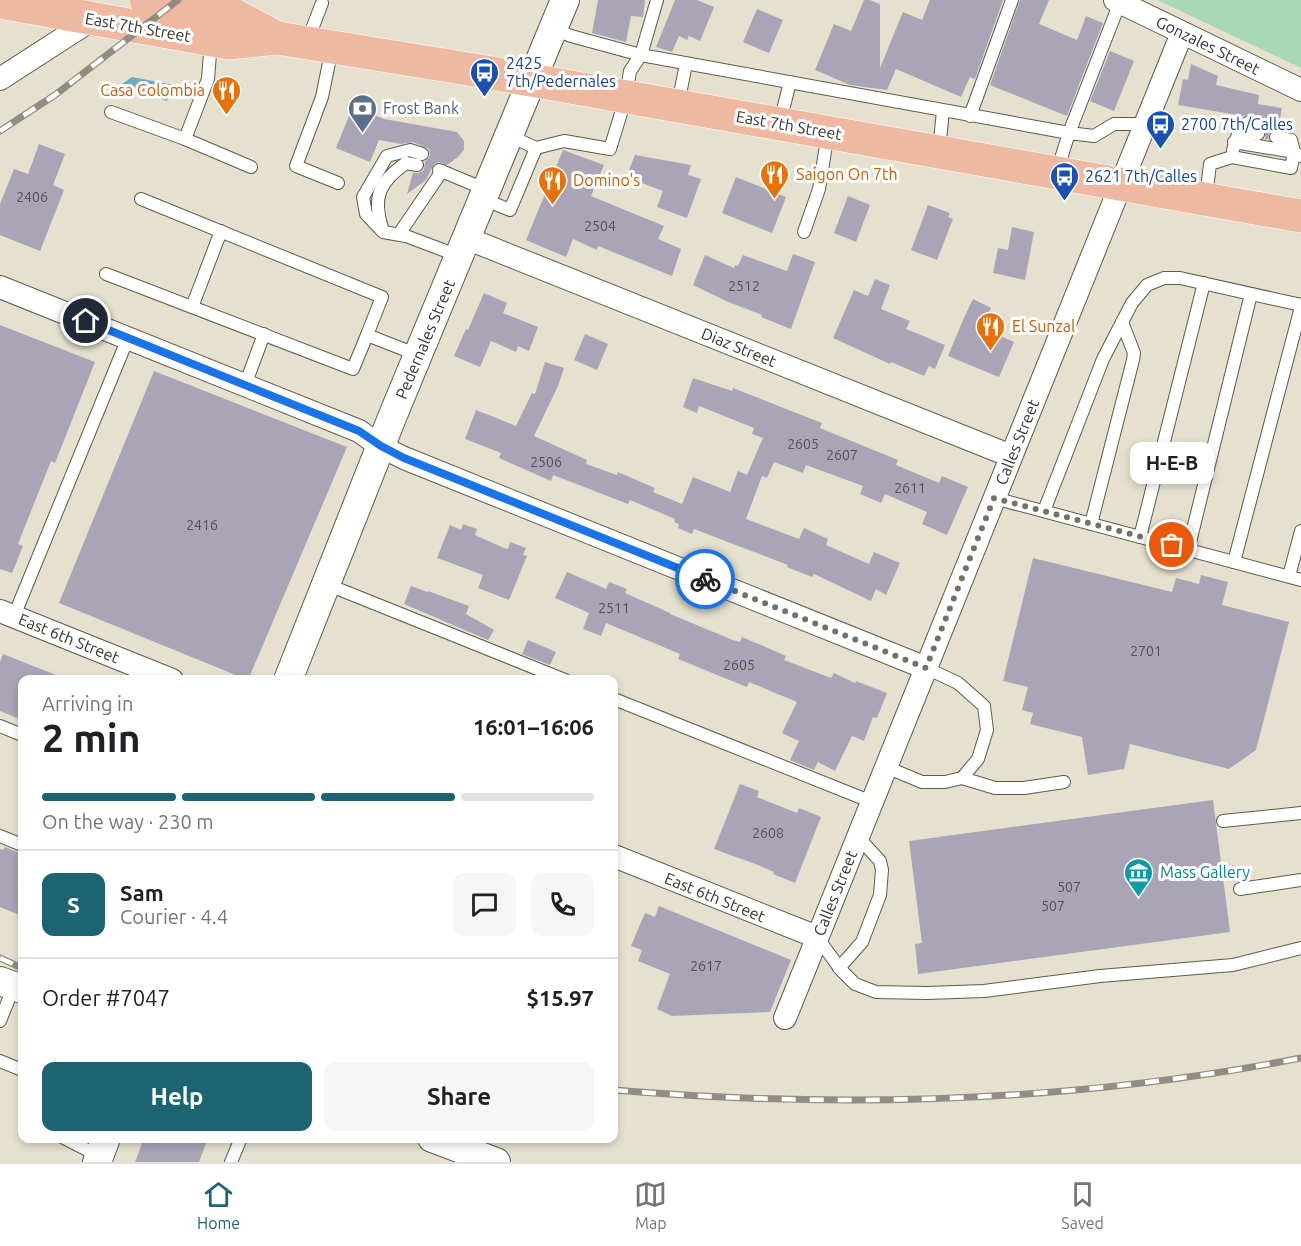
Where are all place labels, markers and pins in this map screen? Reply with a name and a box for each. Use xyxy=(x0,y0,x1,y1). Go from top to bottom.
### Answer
place label: 2425 7th/Pedernales xyxy=(506,54,616,90)
bus stop icon: 2425 7th/Pedernales xyxy=(469,56,501,98)
restaurant icon: Casa Colombia xyxy=(210,74,242,116)
place label: Casa Colombia xyxy=(100,81,205,99)
bank icon: Frost Bank xyxy=(346,92,378,134)
place label: Frost Bank xyxy=(383,99,459,117)
bus stop icon: 2700 7th/Calles xyxy=(1144,108,1176,150)
place label: 2700 7th/Calles xyxy=(1181,115,1293,133)
restaurant icon: Saigon On 7th xyxy=(759,158,791,200)
bus stop icon: 2621 7th/Calles xyxy=(1048,160,1080,202)
restaurant icon: Domino's xyxy=(536,164,568,206)
place label: Saigon On 7th xyxy=(796,165,898,183)
place label: 2621 7th/Calles xyxy=(1085,167,1197,185)
place label: Domino's xyxy=(573,171,640,189)
pin xyxy=(60,295,111,346)
restaurant icon: El Sunzal xyxy=(975,310,1007,352)
place label: El Sunzal xyxy=(1012,317,1075,335)
callout: H-E-B xyxy=(1130,443,1214,485)
pin xyxy=(1146,519,1197,570)
museum icon: Mass Gallery xyxy=(1123,856,1155,898)
place label: Mass Gallery xyxy=(1160,863,1250,881)

